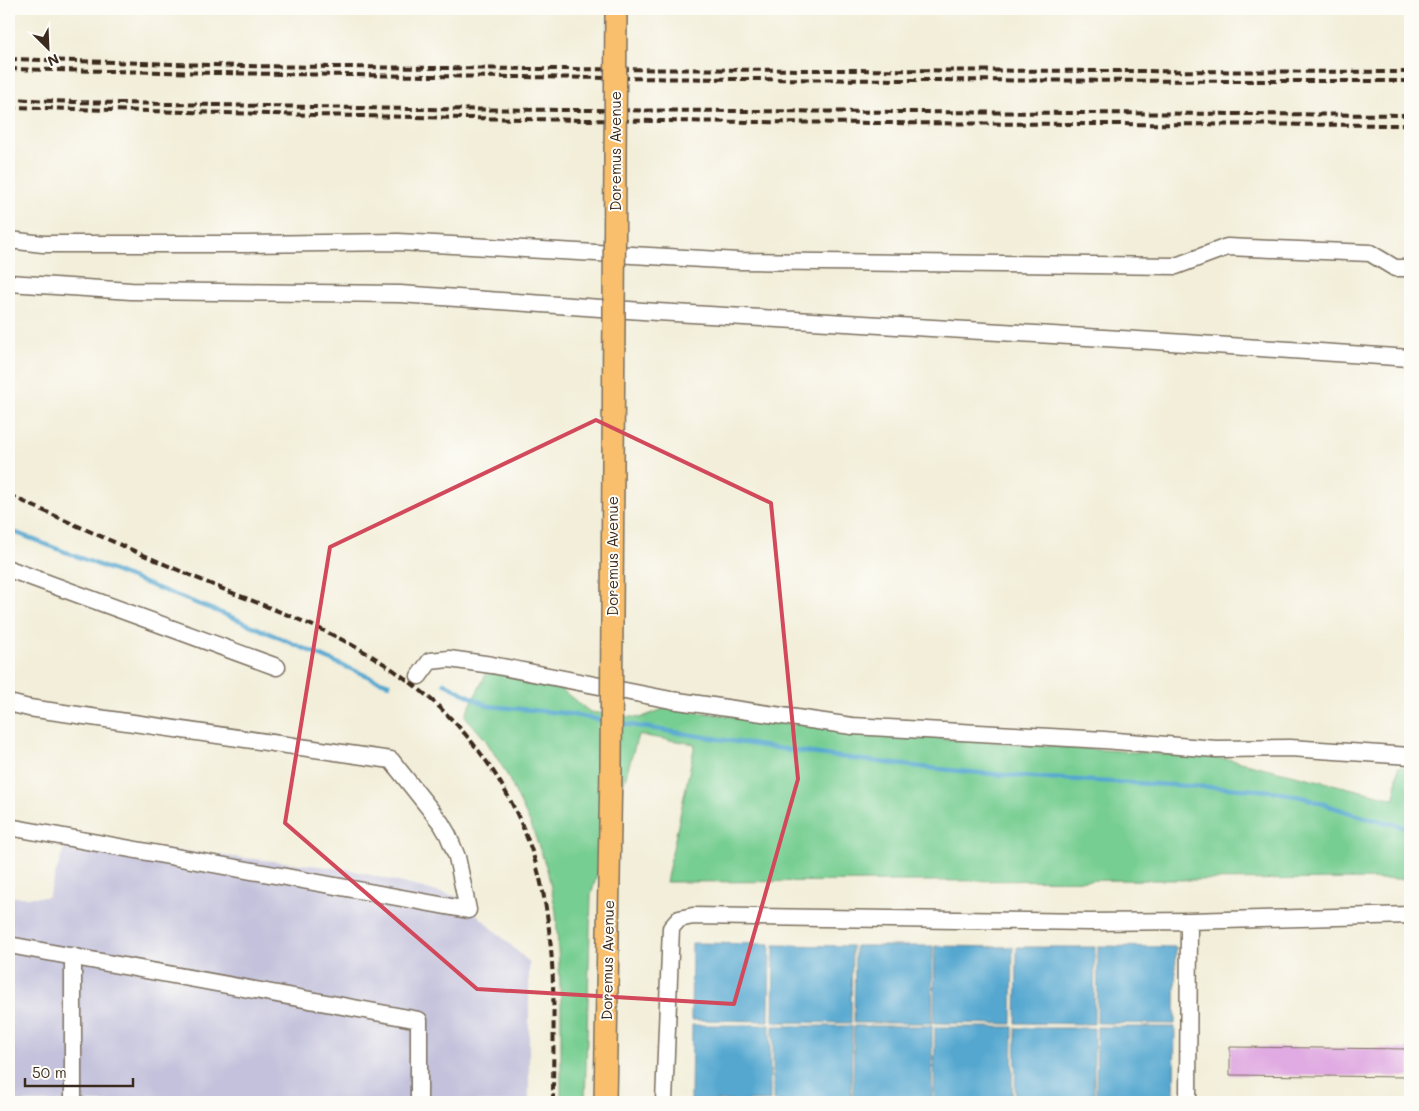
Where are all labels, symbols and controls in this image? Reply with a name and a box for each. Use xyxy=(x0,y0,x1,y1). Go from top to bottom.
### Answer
north arrow xyxy=(22,22,72,72)
text: N xyxy=(45,49,62,71)
street label: Doremus Avenue xyxy=(605,91,625,211)
street label: Doremus Avenue xyxy=(602,496,622,616)
street label: Doremus Avenue xyxy=(596,900,618,1020)
scale bar xyxy=(25,1056,132,1088)
text: 50 m xyxy=(32,1062,67,1082)

